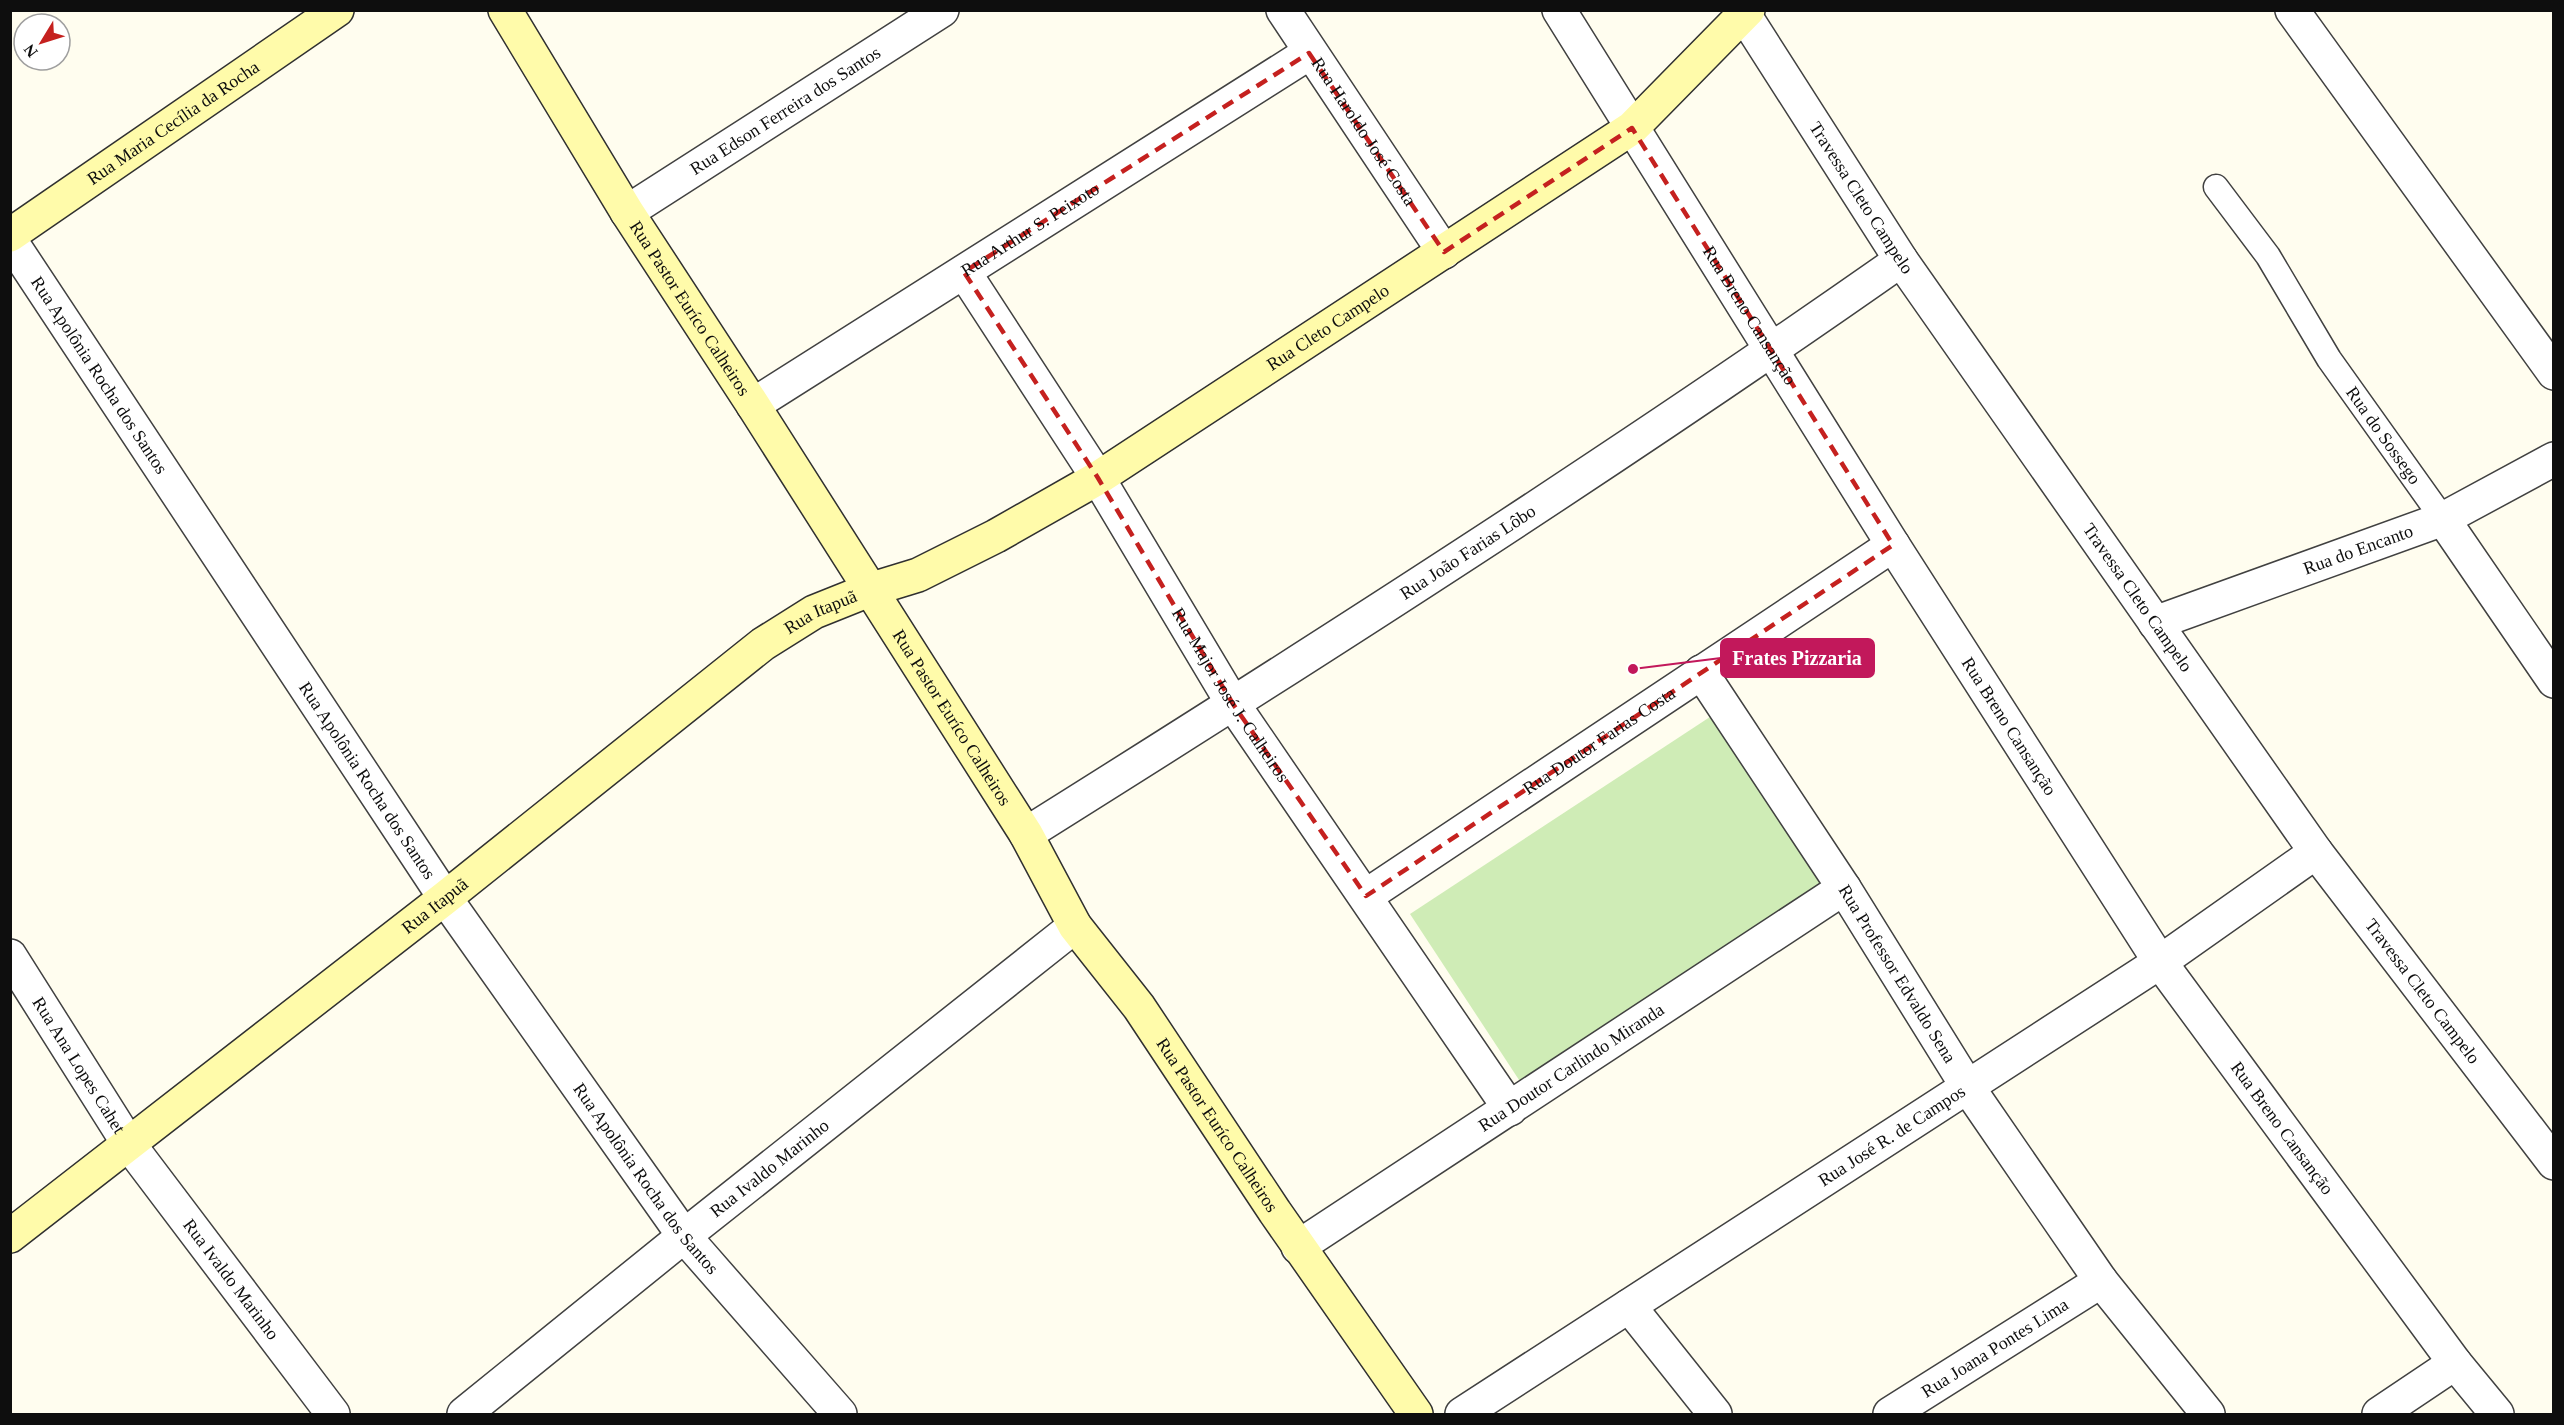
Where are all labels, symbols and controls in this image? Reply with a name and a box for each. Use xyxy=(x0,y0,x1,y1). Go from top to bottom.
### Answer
north arrow xyxy=(12,12,72,72)
text: N xyxy=(20,41,41,61)
street label: Rua Edson Ferreira dos Santos xyxy=(686,42,884,179)
street label: Rua Haroldo José Costa xyxy=(1307,54,1420,209)
street label: Rua Maria Cecília da Rocha xyxy=(83,57,263,189)
street label: Travessa Cleto Campelo xyxy=(1805,118,1918,278)
street label: Rua Arthur S. Peixoto xyxy=(958,179,1103,281)
street label: Rua Pastor Euríco Calheiros xyxy=(626,217,754,399)
street label: Rua Breno Cansanção xyxy=(1699,242,1801,389)
street label: Rua Apolônia Rocha dos Santos xyxy=(27,273,172,477)
street label: Rua Cleto Campelo xyxy=(1263,280,1393,375)
street label: Rua do Sossego xyxy=(2342,383,2425,488)
street label: Rua João Farias Lôbo xyxy=(1396,501,1539,604)
street label: Travessa Cleto Campelo xyxy=(2079,520,2197,676)
street label: Rua do Encanto xyxy=(2301,521,2416,579)
street label: Rua Itapuã xyxy=(780,586,860,638)
street label: Rua Major José J. Calheiros xyxy=(1168,604,1293,786)
street label: Rua Pastor Euríco Calheiros xyxy=(889,626,1015,809)
callout: Frates Pizzaria xyxy=(1721,639,1874,677)
text: Frates Pizzaria xyxy=(1732,647,1862,669)
street label: Rua Breno Cansanção xyxy=(1958,654,2061,799)
street label: Rua Apolônia Rocha dos Santos xyxy=(295,678,440,883)
street label: Rua Doutor Farias Costa xyxy=(1519,683,1679,799)
street label: Rua Itapuã xyxy=(398,874,472,938)
street label: Rua Professor Edvaldo Sena xyxy=(1835,881,1960,1066)
street label: Travessa Cleto Campelo xyxy=(2361,915,2484,1067)
street label: Rua Ana Lopes Cahet xyxy=(28,993,129,1137)
street label: Rua Doutor Carlindo Miranda xyxy=(1475,999,1668,1135)
street label: Rua Pastor Euríco Calheiros xyxy=(1152,1034,1282,1216)
street label: Rua Breno Cansanção xyxy=(2227,1058,2338,1198)
street label: Rua Apolônia Rocha dos Santos xyxy=(569,1079,723,1278)
street label: Rua José R. de Campos xyxy=(1815,1081,1969,1190)
street label: Rua Ivaldo Marinho xyxy=(706,1115,833,1221)
street label: Rua Ivaldo Marinho xyxy=(179,1215,283,1344)
street label: Rua Joana Pontes Lima xyxy=(1918,1294,2072,1402)

